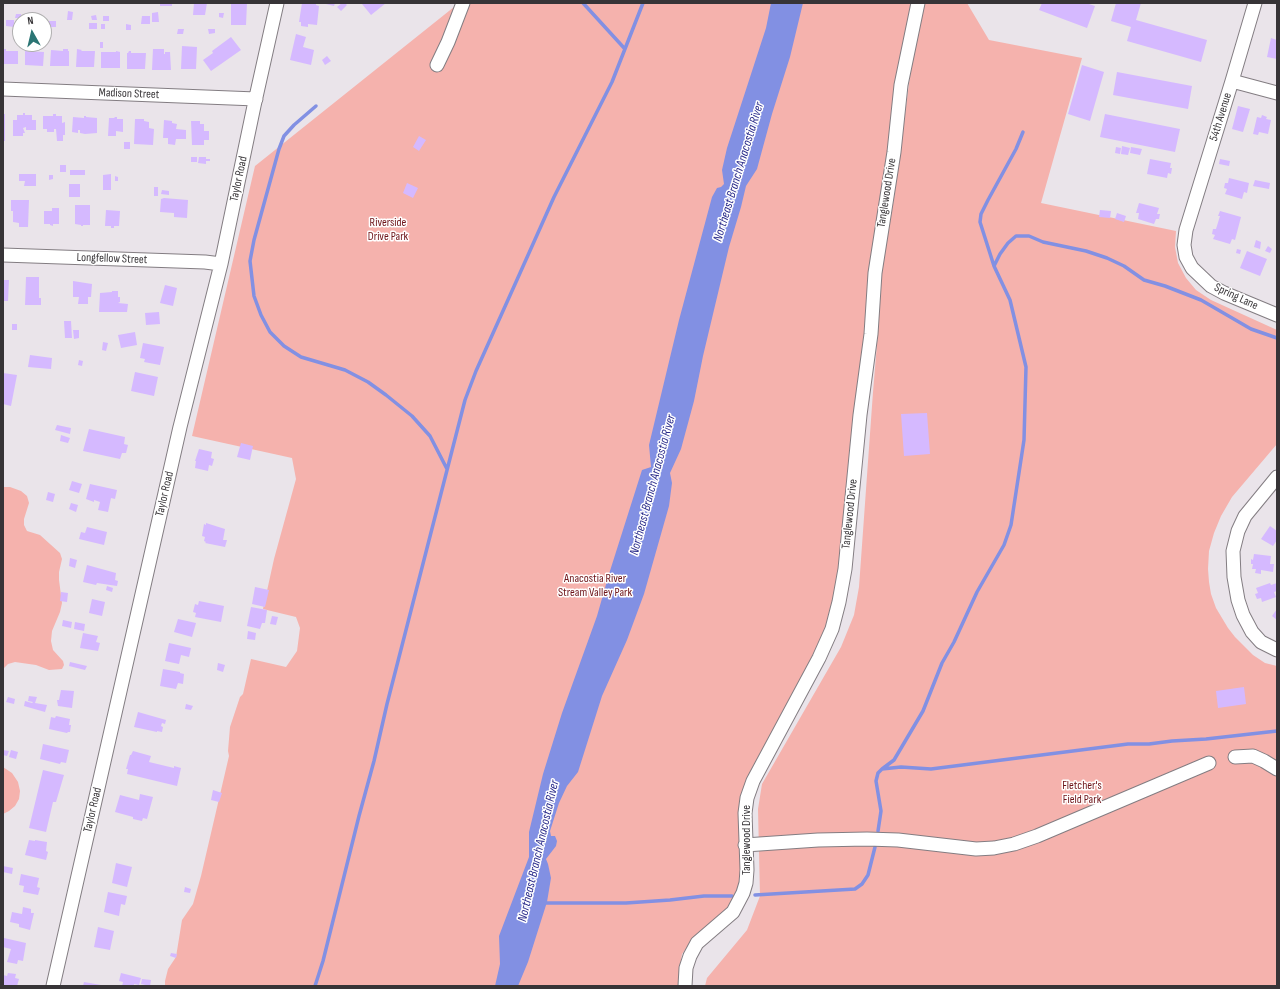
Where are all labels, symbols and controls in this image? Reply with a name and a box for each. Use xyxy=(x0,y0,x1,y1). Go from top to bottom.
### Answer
north arrow xyxy=(12,12,52,52)
text: N xyxy=(27,14,34,27)
street label: Madison Street xyxy=(98,86,160,102)
street label: 54th Avenue xyxy=(1207,91,1235,143)
water label: Northeast Branch Anacostia River xyxy=(710,100,768,244)
street label: Taylor Road xyxy=(227,155,251,203)
street label: Tanglewood Drive xyxy=(874,157,900,229)
park label: Riverside Drive Park xyxy=(368,216,408,244)
street label: Longfellow Street xyxy=(76,251,148,267)
street label: Spring Lane xyxy=(1212,281,1260,313)
water label: Northeast Branch Anacostia River xyxy=(627,413,679,557)
street label: Taylor Road xyxy=(153,470,177,518)
street label: Tanglewood Drive xyxy=(839,478,861,550)
park label: Anacostia River Stream Valley Park xyxy=(558,572,632,600)
water label: Northeast Branch Anacostia River xyxy=(515,779,563,923)
park label: Fletcher's Field Park xyxy=(1062,779,1102,807)
street label: Taylor Road xyxy=(81,786,105,834)
street label: Tanglewood Drive xyxy=(740,805,754,875)

